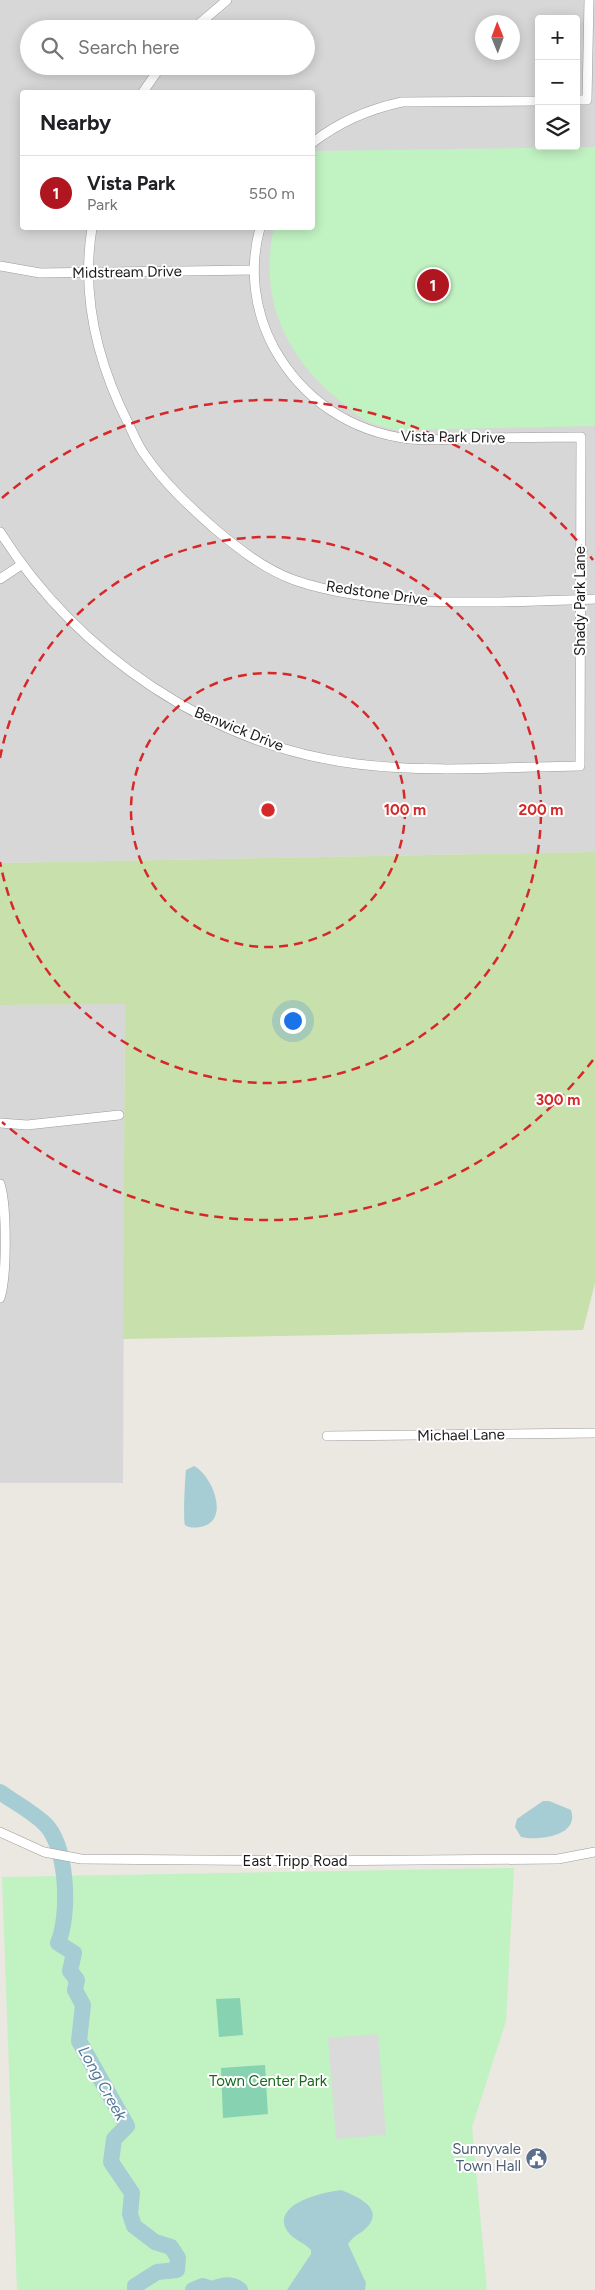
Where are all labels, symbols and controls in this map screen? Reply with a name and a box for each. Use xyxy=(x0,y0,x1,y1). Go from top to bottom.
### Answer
north arrow xyxy=(475,15,520,60)
map controls xyxy=(535,15,580,150)
button: + xyxy=(535,15,580,60)
search box xyxy=(20,20,315,75)
icon: search xyxy=(38,34,66,62)
text: Search here xyxy=(78,36,180,59)
button: − xyxy=(535,60,580,105)
button: layers xyxy=(535,105,580,150)
text: Nearby xyxy=(40,110,111,135)
text: Vista Park xyxy=(87,172,175,195)
text: 1 xyxy=(53,184,59,203)
text: 550 m xyxy=(249,184,295,203)
text: Park xyxy=(87,195,117,214)
street label: Midstream Drive xyxy=(72,262,182,282)
pin: 1 xyxy=(417,266,449,304)
street label: Vista Park Drive xyxy=(400,427,506,447)
street label: Shady Park Lane xyxy=(571,546,589,656)
street label: Redstone Drive xyxy=(325,577,429,609)
street label: Benwick Drive xyxy=(192,703,286,755)
centre of rings xyxy=(259,801,277,819)
text: 100 m xyxy=(384,801,426,819)
text: 200 m xyxy=(519,801,563,819)
your location xyxy=(280,1008,306,1034)
text: 300 m xyxy=(536,1091,580,1109)
street label: Michael Lane xyxy=(417,1425,505,1445)
street label: East Tripp Road xyxy=(243,1852,348,1870)
water label: Long Creek xyxy=(74,2043,131,2125)
park label: Town Center Park xyxy=(209,2072,328,2090)
place label: Sunnyvale Town Hall xyxy=(452,2140,521,2175)
public building icon: Sunnyvale Town Hall xyxy=(525,2146,549,2170)

